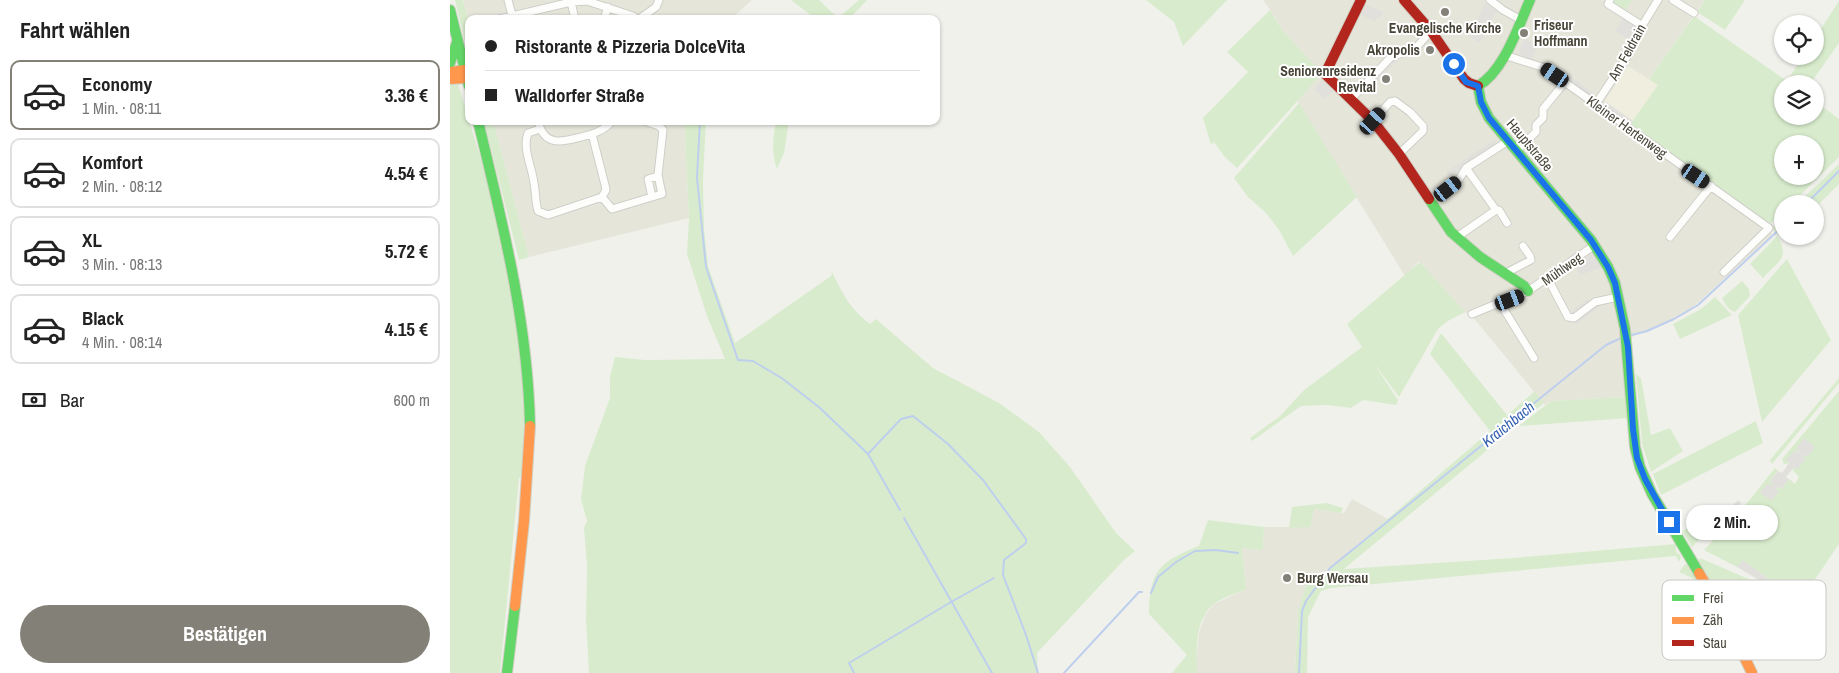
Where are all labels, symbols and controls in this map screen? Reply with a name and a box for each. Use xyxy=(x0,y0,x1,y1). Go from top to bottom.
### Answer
marker: Evangelische Kirche xyxy=(1439,6,1451,18)
text: Fahrt wählen xyxy=(20,15,130,45)
map controls xyxy=(1774,15,1824,245)
button: locate xyxy=(1774,15,1824,65)
place label: Friseur Hoffmann xyxy=(1534,16,1588,50)
place label: Evangelische Kirche xyxy=(1389,19,1501,37)
street label: Am Feldrain xyxy=(1604,21,1650,84)
marker: Friseur Hoffmann xyxy=(1518,27,1530,39)
text: Ristorante & Pizzeria DolceVita xyxy=(515,33,745,59)
place label: Akropolis xyxy=(1367,41,1420,59)
marker: Akropolis xyxy=(1424,44,1436,56)
route start xyxy=(1443,53,1465,75)
car xyxy=(1538,60,1571,90)
place label: Seniorenresidenz Revital xyxy=(1280,62,1376,96)
text: Economy xyxy=(82,71,152,97)
icon: car xyxy=(22,73,67,118)
marker: Seniorenresidenz Revital xyxy=(1380,73,1392,85)
button: layers xyxy=(1774,75,1824,125)
text: 3.36 € xyxy=(385,82,428,108)
text: Walldorfer Straße xyxy=(515,82,644,108)
street label: Kleiner Hertenweg xyxy=(1583,92,1671,163)
text: 1 Min. · 08:11 xyxy=(82,97,161,119)
car xyxy=(1357,105,1388,137)
street label: Hauptstraße xyxy=(1503,115,1557,175)
button: + xyxy=(1774,135,1824,185)
text: Komfort xyxy=(82,149,143,175)
icon: car xyxy=(22,151,67,196)
text: 4.54 € xyxy=(385,160,428,186)
car xyxy=(1679,161,1712,191)
car xyxy=(1431,174,1464,204)
text: 2 Min. · 08:12 xyxy=(82,175,162,197)
button: − xyxy=(1774,195,1824,245)
text: XL xyxy=(82,227,102,253)
icon: car xyxy=(22,229,67,274)
text: 5.72 € xyxy=(385,238,428,264)
street label: Mühlweg xyxy=(1538,248,1586,290)
text: 3 Min. · 08:13 xyxy=(82,253,162,275)
car xyxy=(1493,288,1526,312)
text: Black xyxy=(82,305,124,331)
icon: car xyxy=(22,307,67,352)
text: 4.15 € xyxy=(385,316,428,342)
text: 4 Min. · 08:14 xyxy=(82,331,162,353)
icon: cash xyxy=(20,386,48,414)
text: Bar xyxy=(60,387,84,413)
text: 600 m xyxy=(394,389,430,411)
water label: Kraichbach xyxy=(1477,396,1539,452)
callout: 2 Min. xyxy=(1686,504,1779,540)
route end xyxy=(1658,511,1680,533)
text: 2 Min. xyxy=(1713,511,1751,533)
place label: Burg Wersau xyxy=(1297,569,1368,587)
marker: Burg Wersau xyxy=(1281,572,1293,584)
legend xyxy=(1662,580,1826,660)
text: Frei xyxy=(1703,589,1723,607)
button: Bestätigen xyxy=(20,605,430,663)
text: Zäh xyxy=(1703,611,1723,629)
text: Stau xyxy=(1703,634,1727,652)

